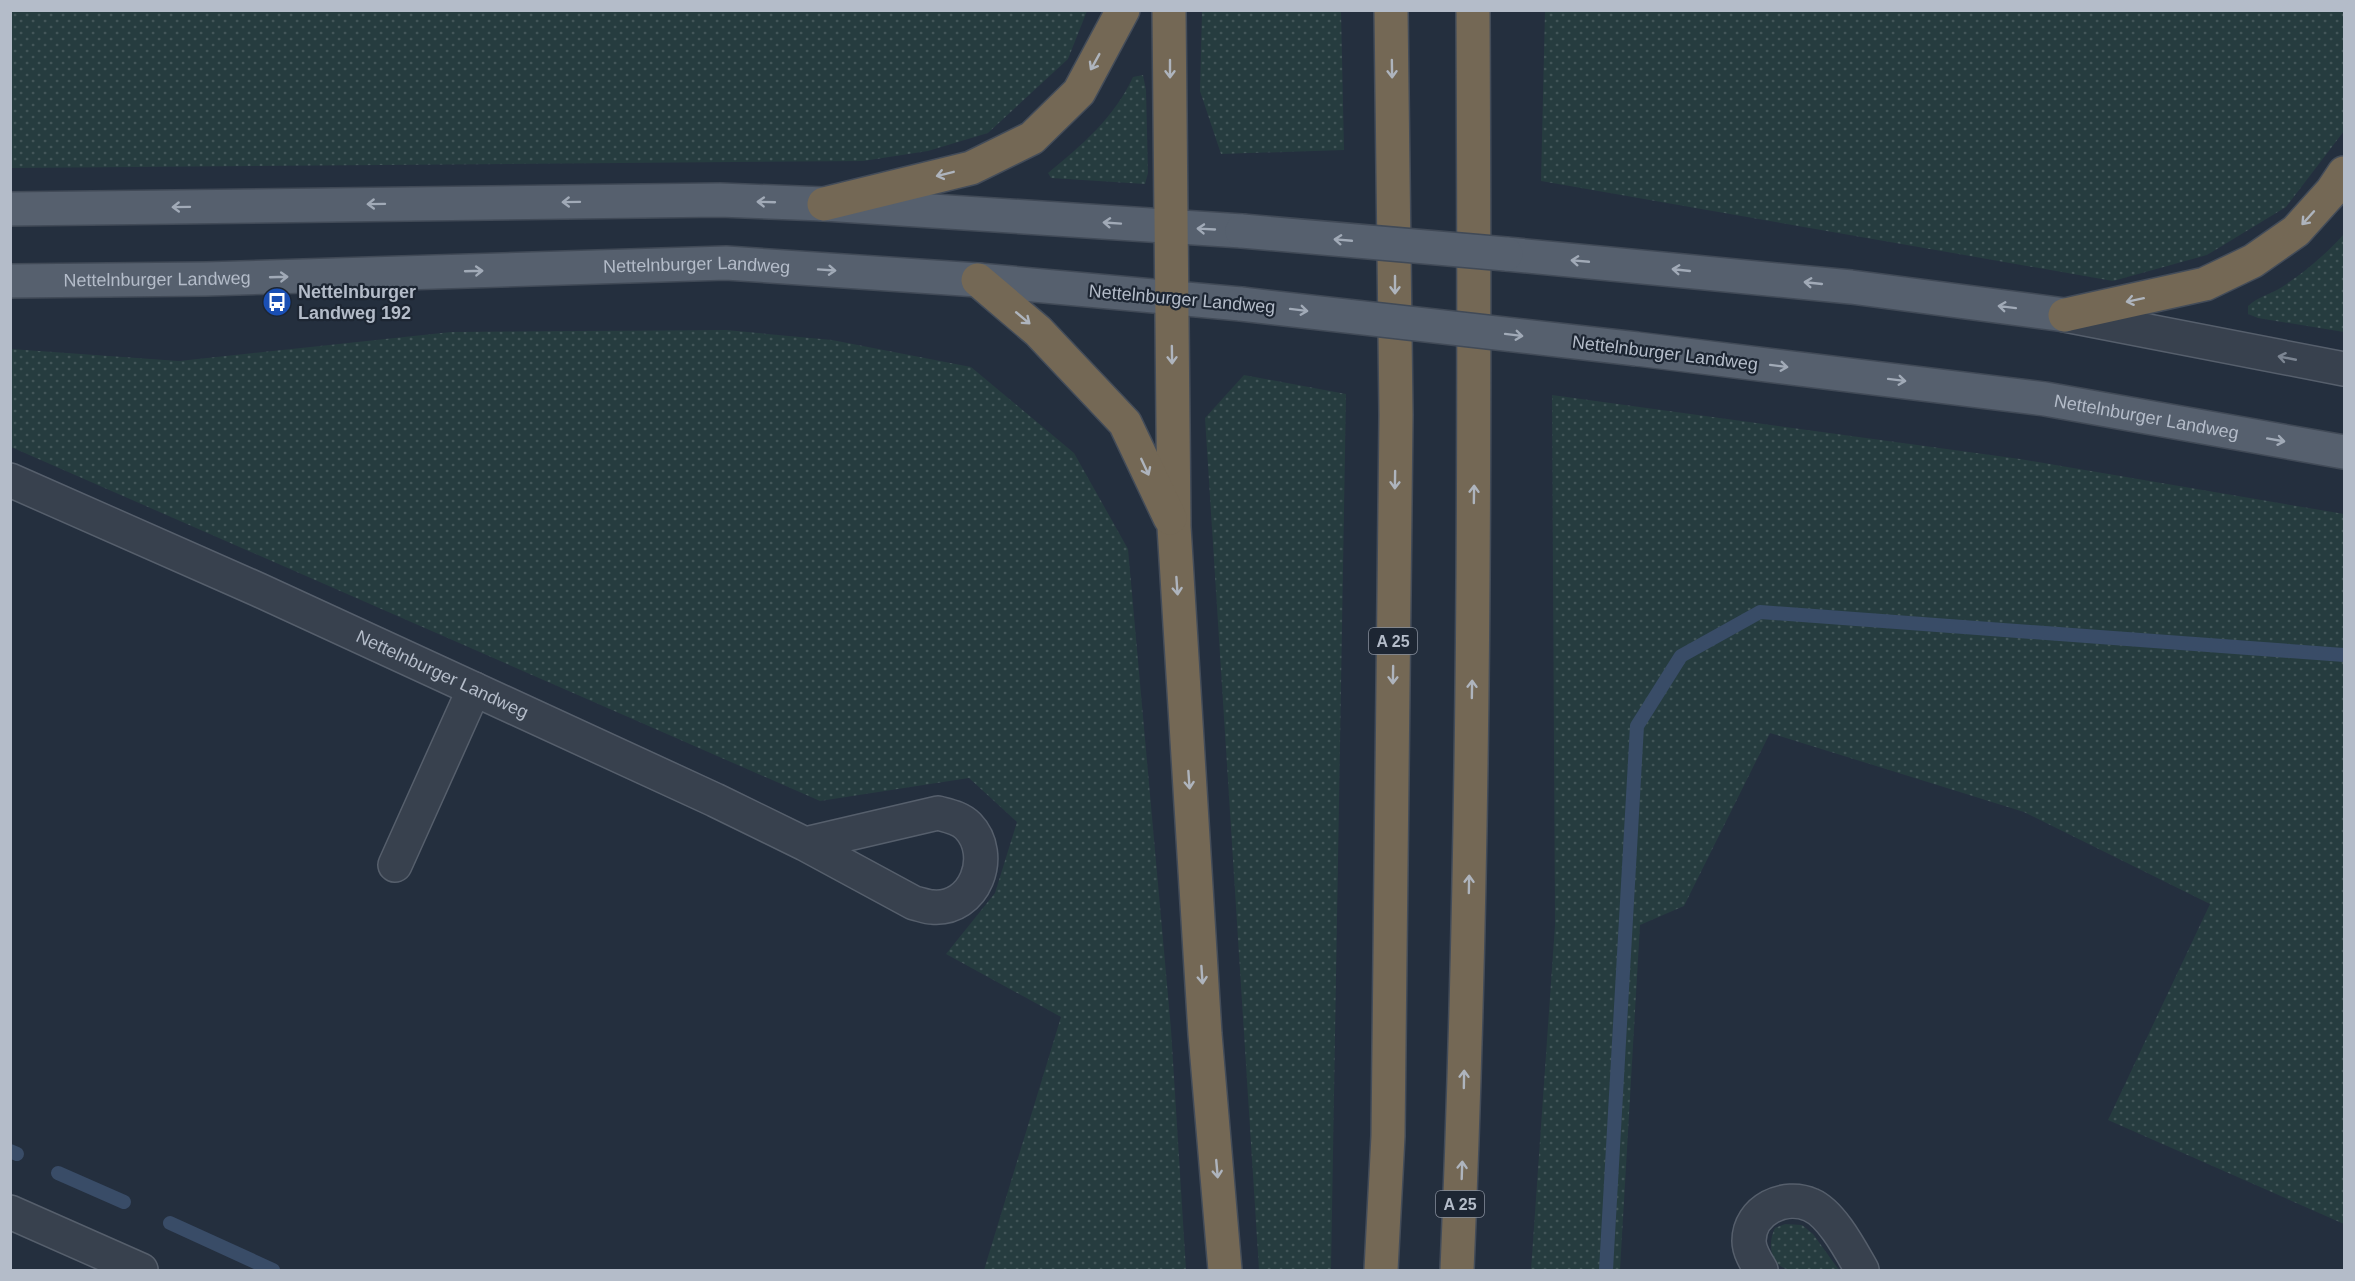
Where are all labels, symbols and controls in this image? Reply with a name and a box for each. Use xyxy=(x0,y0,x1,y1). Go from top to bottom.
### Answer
one-way arrow xyxy=(1089,53,1101,70)
one-way arrow xyxy=(1164,58,1176,78)
one-way arrow xyxy=(1386,58,1398,78)
one-way arrow xyxy=(936,169,955,181)
one-way arrow xyxy=(561,196,581,208)
one-way arrow xyxy=(756,196,776,207)
one-way arrow xyxy=(366,199,386,210)
one-way arrow xyxy=(172,201,192,213)
one-way arrow xyxy=(2301,210,2315,225)
one-way arrow xyxy=(1103,217,1123,228)
one-way arrow xyxy=(1197,223,1217,234)
one-way arrow xyxy=(1333,234,1353,245)
street label: Nettelnburger Landweg xyxy=(603,253,791,277)
one-way arrow xyxy=(1571,255,1591,266)
one-way arrow xyxy=(816,264,836,275)
one-way arrow xyxy=(1671,264,1691,275)
one-way arrow xyxy=(463,265,483,276)
street label: Nettelnburger Landweg xyxy=(63,268,251,290)
one-way arrow xyxy=(268,271,288,283)
one-way arrow xyxy=(1389,274,1401,294)
one-way arrow xyxy=(1804,277,1824,288)
street label: Nettelnburger Landweg xyxy=(1088,281,1276,317)
place label: Nettelnburger Landweg 192 xyxy=(298,282,416,323)
bus stop icon: Nettelnburger Landweg 192 xyxy=(261,286,293,318)
one-way arrow xyxy=(2125,294,2144,306)
one-way arrow xyxy=(1997,302,2017,313)
one-way arrow xyxy=(1289,305,1309,316)
one-way arrow xyxy=(1015,311,1030,325)
one-way arrow xyxy=(1504,330,1523,341)
street label: Nettelnburger Landweg xyxy=(1571,332,1759,374)
one-way arrow xyxy=(1166,345,1178,365)
one-way arrow xyxy=(2278,352,2297,363)
one-way arrow xyxy=(1768,361,1788,372)
one-way arrow xyxy=(1887,375,1907,386)
street label: Nettelnburger Landweg xyxy=(2052,391,2240,443)
one-way arrow xyxy=(2266,435,2286,446)
one-way arrow xyxy=(1140,457,1152,475)
one-way arrow xyxy=(1389,469,1401,489)
one-way arrow xyxy=(1468,484,1480,504)
one-way arrow xyxy=(1172,575,1183,595)
street label: Nettelnburger Landweg xyxy=(353,626,532,723)
road number: A 25 xyxy=(1369,628,1417,654)
one-way arrow xyxy=(1387,664,1398,684)
one-way arrow xyxy=(1466,679,1478,699)
one-way arrow xyxy=(1184,770,1195,790)
one-way arrow xyxy=(1463,874,1475,894)
one-way arrow xyxy=(1196,964,1207,984)
one-way arrow xyxy=(1459,1069,1470,1089)
one-way arrow xyxy=(1212,1159,1223,1179)
one-way arrow xyxy=(1456,1161,1467,1181)
road number: A 25 xyxy=(1436,1191,1484,1217)

